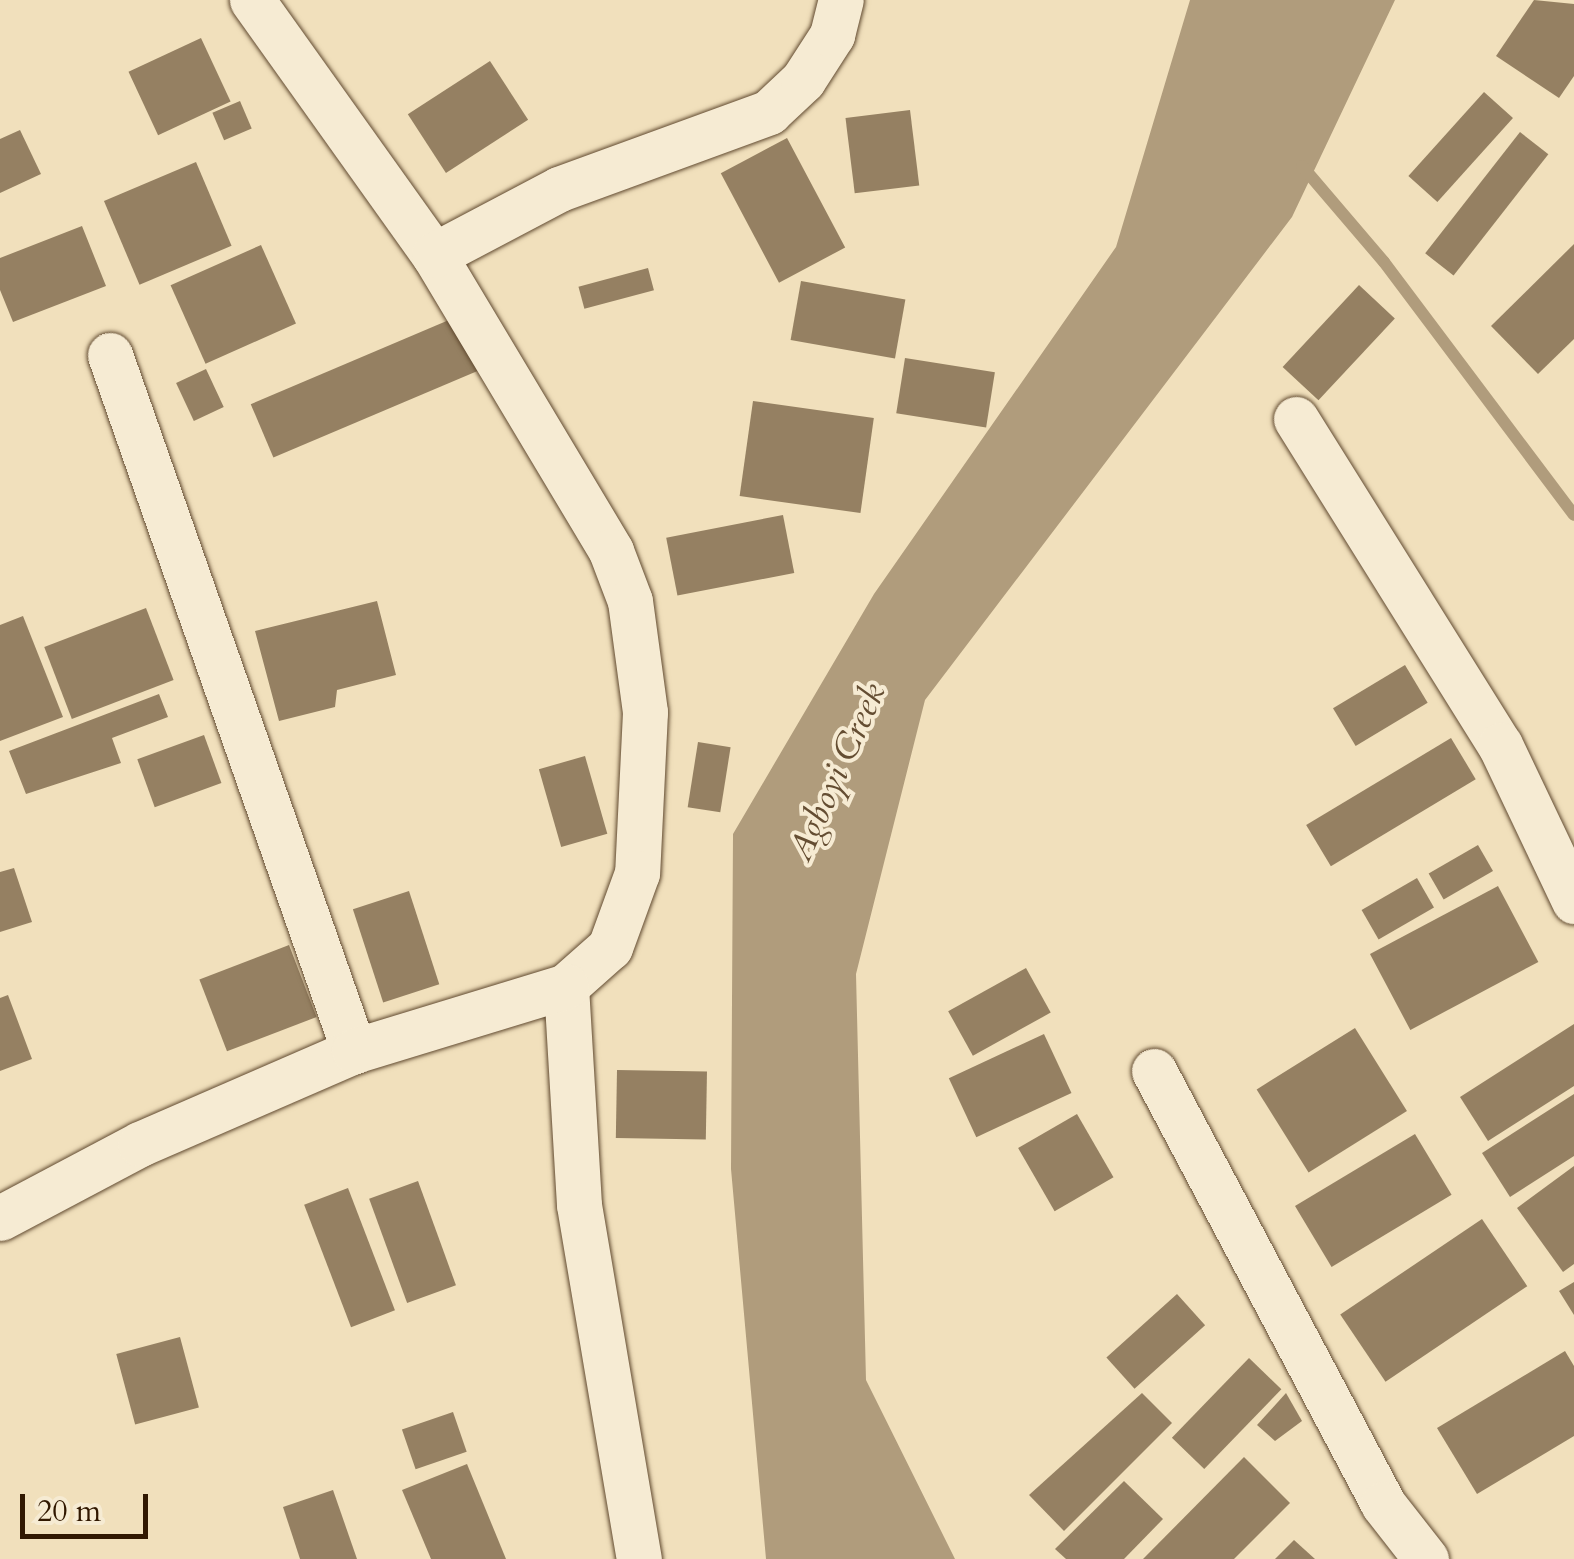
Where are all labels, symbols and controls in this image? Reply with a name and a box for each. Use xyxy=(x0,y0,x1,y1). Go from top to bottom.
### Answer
water label: Agboyi Creek xyxy=(779,677,895,867)
scale bar xyxy=(25,1474,152,1536)
text: 20 m xyxy=(37,1491,101,1532)

